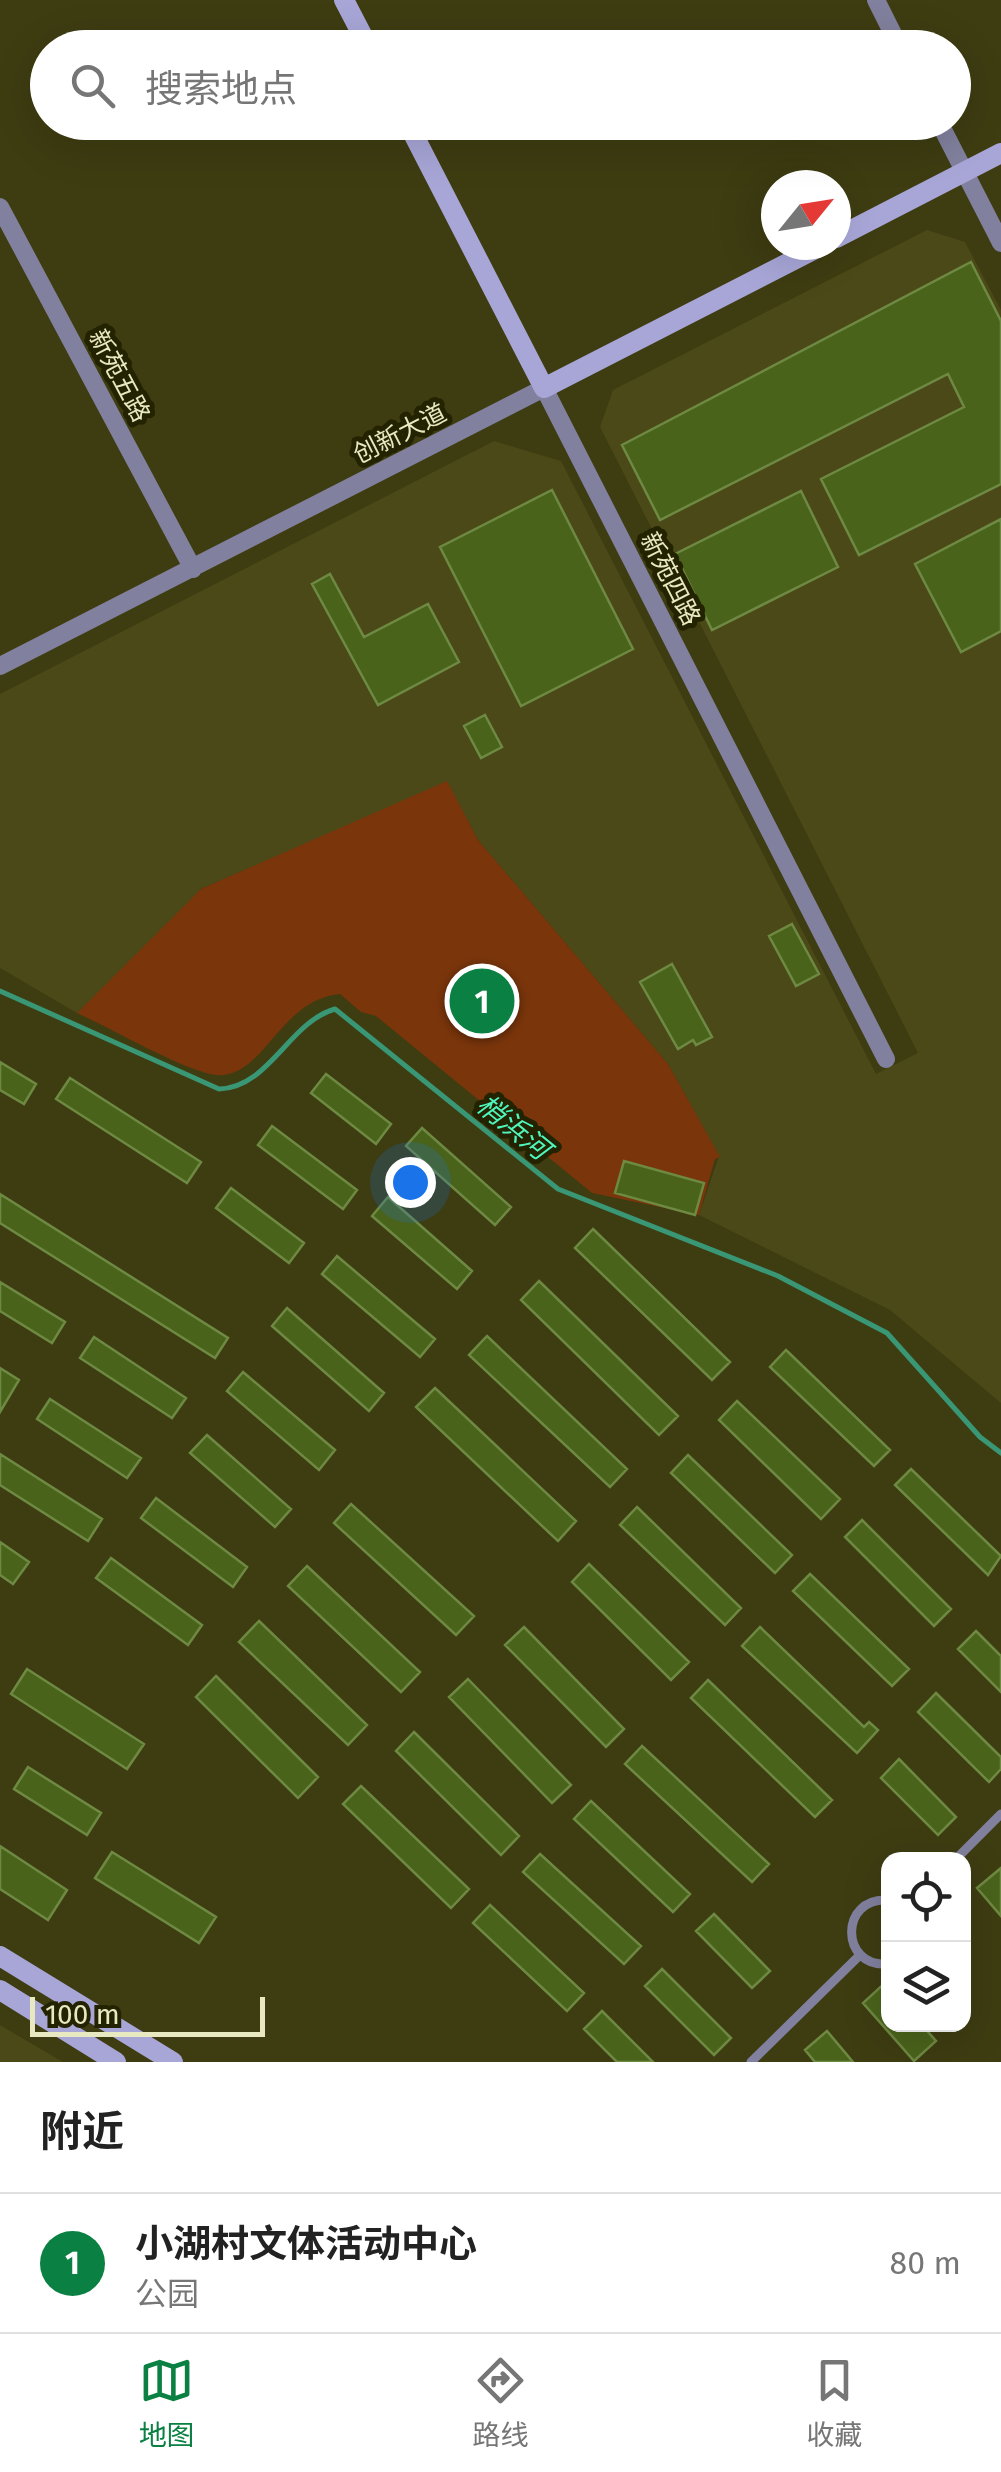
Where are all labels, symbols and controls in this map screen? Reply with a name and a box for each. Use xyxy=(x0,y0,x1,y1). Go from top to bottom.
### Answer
search box xyxy=(30,30,971,140)
icon: search xyxy=(65,58,120,113)
text: 搜索地点 xyxy=(145,66,297,112)
north arrow xyxy=(761,170,851,260)
street label: 新苑五路 xyxy=(82,325,156,427)
street label: 创新大道 xyxy=(349,398,451,470)
street label: 新苑四路 xyxy=(634,528,706,630)
pin: 1 xyxy=(450,964,514,1038)
water label: 梢浜河 xyxy=(470,1088,560,1169)
your location xyxy=(385,1157,436,1208)
map controls xyxy=(881,1852,971,2032)
button: locate xyxy=(881,1852,971,1942)
button: layers xyxy=(881,1942,971,2032)
scale bar xyxy=(30,1992,265,2036)
text: 100 m xyxy=(45,1998,120,2031)
text: 附近 xyxy=(40,2107,124,2157)
text: 小湖村文体活动中心 xyxy=(135,2221,477,2267)
text: 1 xyxy=(65,2244,80,2282)
text: 80 m xyxy=(890,2244,961,2282)
text: 公园 xyxy=(135,2275,199,2313)
tab: 地图 xyxy=(139,2353,195,2453)
tab: 路线 xyxy=(472,2353,528,2453)
tab: 收藏 xyxy=(806,2353,862,2453)

